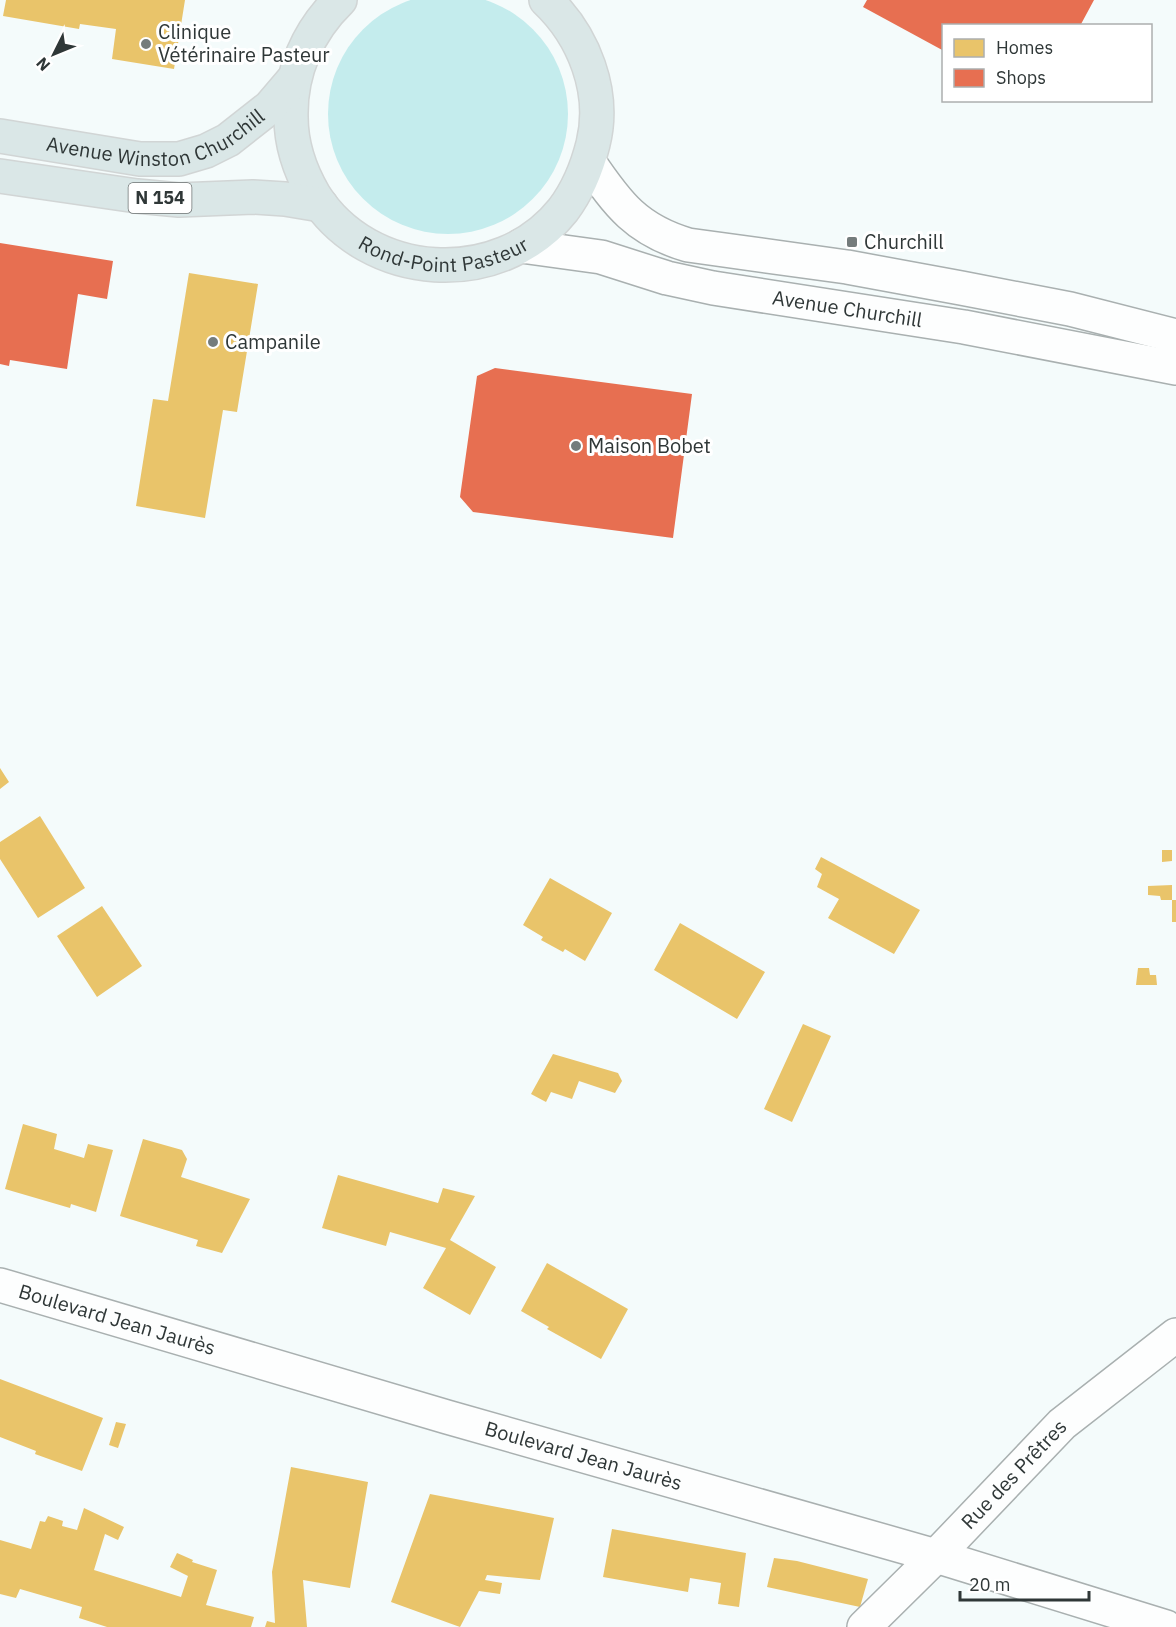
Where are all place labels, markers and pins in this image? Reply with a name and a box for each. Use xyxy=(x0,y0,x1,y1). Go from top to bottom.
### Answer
place label: Clinique Vétérinaire Pasteur xyxy=(158,18,330,68)
marker: Clinique Vétérinaire Pasteur xyxy=(139,37,153,51)
place label: Churchill xyxy=(864,228,944,255)
marker: Churchill xyxy=(845,235,859,249)
place label: Campanile xyxy=(225,328,321,355)
marker: Campanile xyxy=(206,335,220,349)
place label: Maison Bobet xyxy=(588,432,711,459)
marker: Maison Bobet xyxy=(569,439,583,453)

